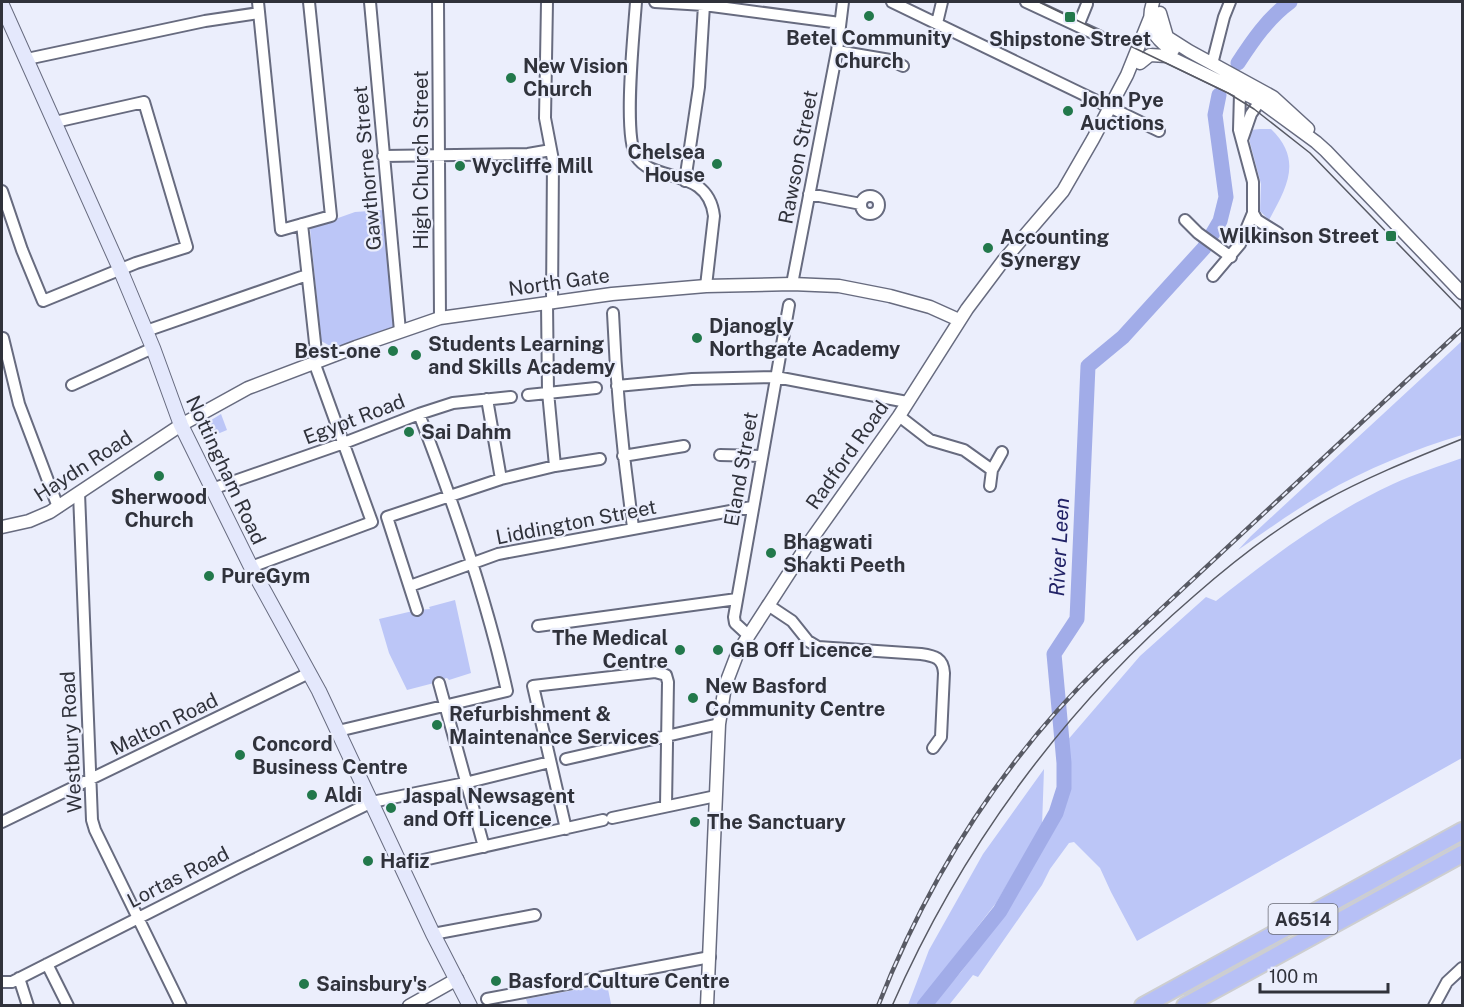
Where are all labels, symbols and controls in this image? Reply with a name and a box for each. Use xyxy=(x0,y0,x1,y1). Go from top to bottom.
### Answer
marker: Betel Community Church xyxy=(862,9,876,23)
marker: Shipstone Street xyxy=(1063,10,1077,24)
place label: Betel Community Church xyxy=(786,26,952,73)
place label: Shipstone Street xyxy=(989,27,1151,51)
place label: New Vision Church xyxy=(523,54,628,101)
street label: High Church Street xyxy=(409,70,433,250)
marker: New Vision Church xyxy=(504,71,518,85)
street label: Gawthorne Street xyxy=(348,85,386,251)
street label: Rawson Street xyxy=(773,88,823,226)
place label: John Pye Auctions xyxy=(1080,88,1164,135)
marker: John Pye Auctions xyxy=(1061,104,1075,118)
place label: Chelsea House xyxy=(628,140,705,187)
place label: Wycliffe Mill xyxy=(472,154,593,178)
marker: Chelsea House xyxy=(710,157,724,171)
marker: Wycliffe Mill xyxy=(453,159,467,173)
place label: Wilkinson Street xyxy=(1219,224,1379,248)
place label: Accounting Synergy xyxy=(1000,225,1110,272)
marker: Wilkinson Street xyxy=(1384,229,1398,243)
marker: Accounting Synergy xyxy=(981,241,995,255)
street label: North Gate xyxy=(507,263,611,301)
place label: Djanogly Northgate Academy xyxy=(709,314,900,361)
marker: Djanogly Northgate Academy xyxy=(690,331,704,345)
place label: Students Learning and Skills Academy xyxy=(428,332,615,379)
place label: Best-one xyxy=(294,339,381,363)
marker: Best-one xyxy=(386,344,400,358)
marker: Students Learning and Skills Academy xyxy=(409,348,423,362)
street label: Egypt Road xyxy=(300,389,408,449)
street label: Nottingham Road xyxy=(181,392,271,548)
street label: Radford Road xyxy=(801,396,893,514)
street label: Eland Street xyxy=(719,410,763,528)
place label: Sai Dahm xyxy=(421,420,511,444)
street label: Haydn Road xyxy=(29,425,137,507)
marker: Sai Dahm xyxy=(402,425,416,439)
marker: Sherwood Church xyxy=(152,469,166,483)
place label: Sherwood Church xyxy=(111,485,207,532)
street label: Liddington Street xyxy=(494,495,658,549)
water label: River Leen xyxy=(1044,497,1074,597)
place label: Bhagwati Shakti Peeth xyxy=(783,530,905,577)
marker: Bhagwati Shakti Peeth xyxy=(764,546,778,560)
place label: PureGym xyxy=(221,564,310,588)
marker: PureGym xyxy=(202,569,216,583)
place label: The Medical Centre xyxy=(552,626,668,673)
place label: GB Off Licence xyxy=(730,638,872,662)
marker: The Medical Centre xyxy=(673,643,687,657)
marker: GB Off Licence xyxy=(711,643,725,657)
street label: Westbury Road xyxy=(55,671,87,813)
place label: New Basford Community Centre xyxy=(705,674,885,721)
street label: Malton Road xyxy=(106,688,222,760)
marker: New Basford Community Centre xyxy=(686,691,700,705)
place label: Refurbishment & Maintenance Services xyxy=(449,702,659,749)
marker: Refurbishment & Maintenance Services xyxy=(430,718,444,732)
place label: Concord Business Centre xyxy=(252,732,408,779)
marker: Concord Business Centre xyxy=(233,748,247,762)
place label: Aldi xyxy=(324,783,362,807)
place label: Jaspal Newsagent and Off Licence xyxy=(403,784,575,831)
marker: Aldi xyxy=(305,788,319,802)
marker: Jaspal Newsagent and Off Licence xyxy=(384,801,398,815)
place label: The Sanctuary xyxy=(707,810,846,834)
marker: The Sanctuary xyxy=(688,815,702,829)
street label: Lortas Road xyxy=(123,841,233,913)
place label: Hafiz xyxy=(380,849,430,873)
marker: Hafiz xyxy=(361,854,375,868)
road number: A6514 xyxy=(1268,904,1338,934)
scale bar xyxy=(1260,956,1388,994)
text: 100 m xyxy=(1269,966,1318,987)
place label: Basford Culture Centre xyxy=(508,969,730,993)
place label: Sainsbury's xyxy=(316,972,427,996)
marker: Basford Culture Centre xyxy=(489,974,503,988)
marker: Sainsbury's xyxy=(297,977,311,991)

